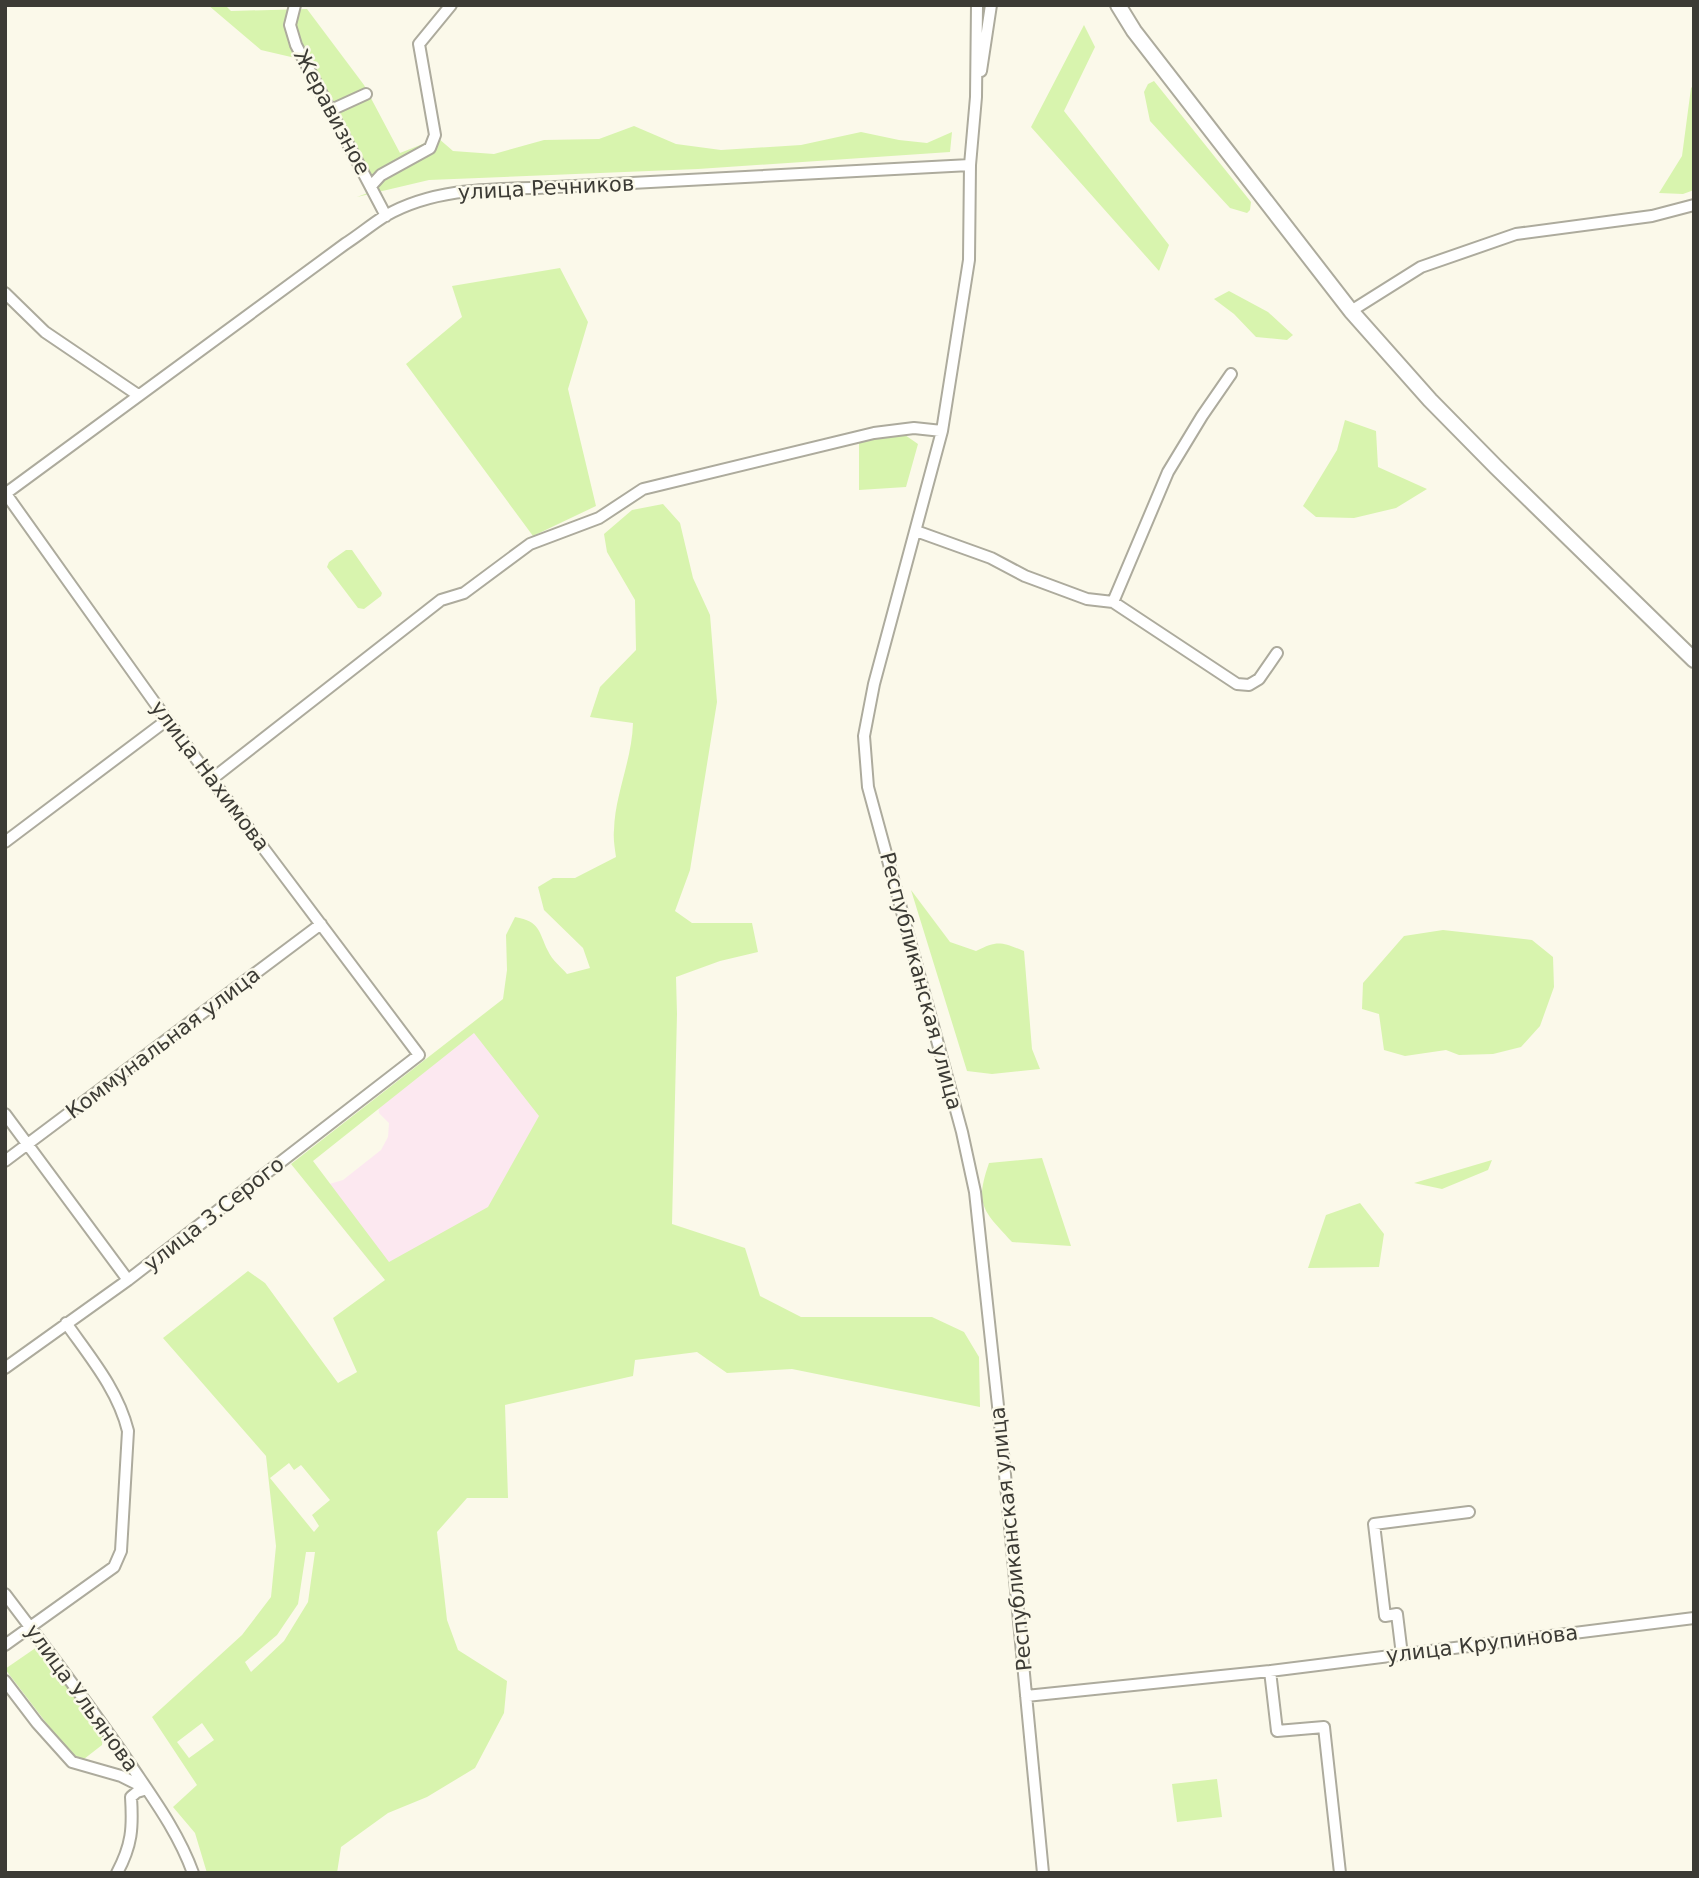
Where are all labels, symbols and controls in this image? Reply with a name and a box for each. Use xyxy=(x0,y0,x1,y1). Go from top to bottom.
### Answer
street label: Жеравизное xyxy=(289,45,375,179)
street label: улица Речников xyxy=(457,171,635,205)
street label: улица Нахимова xyxy=(146,696,274,856)
street label: Республиканская улица xyxy=(875,850,967,1112)
street label: Коммунальная улица xyxy=(61,962,265,1124)
street label: улица З.Серого xyxy=(139,1152,289,1276)
street label: Республиканская улица xyxy=(985,1406,1037,1672)
street label: улица Ульянова xyxy=(20,1620,144,1776)
street label: улица Крупинова xyxy=(1385,1620,1579,1668)

